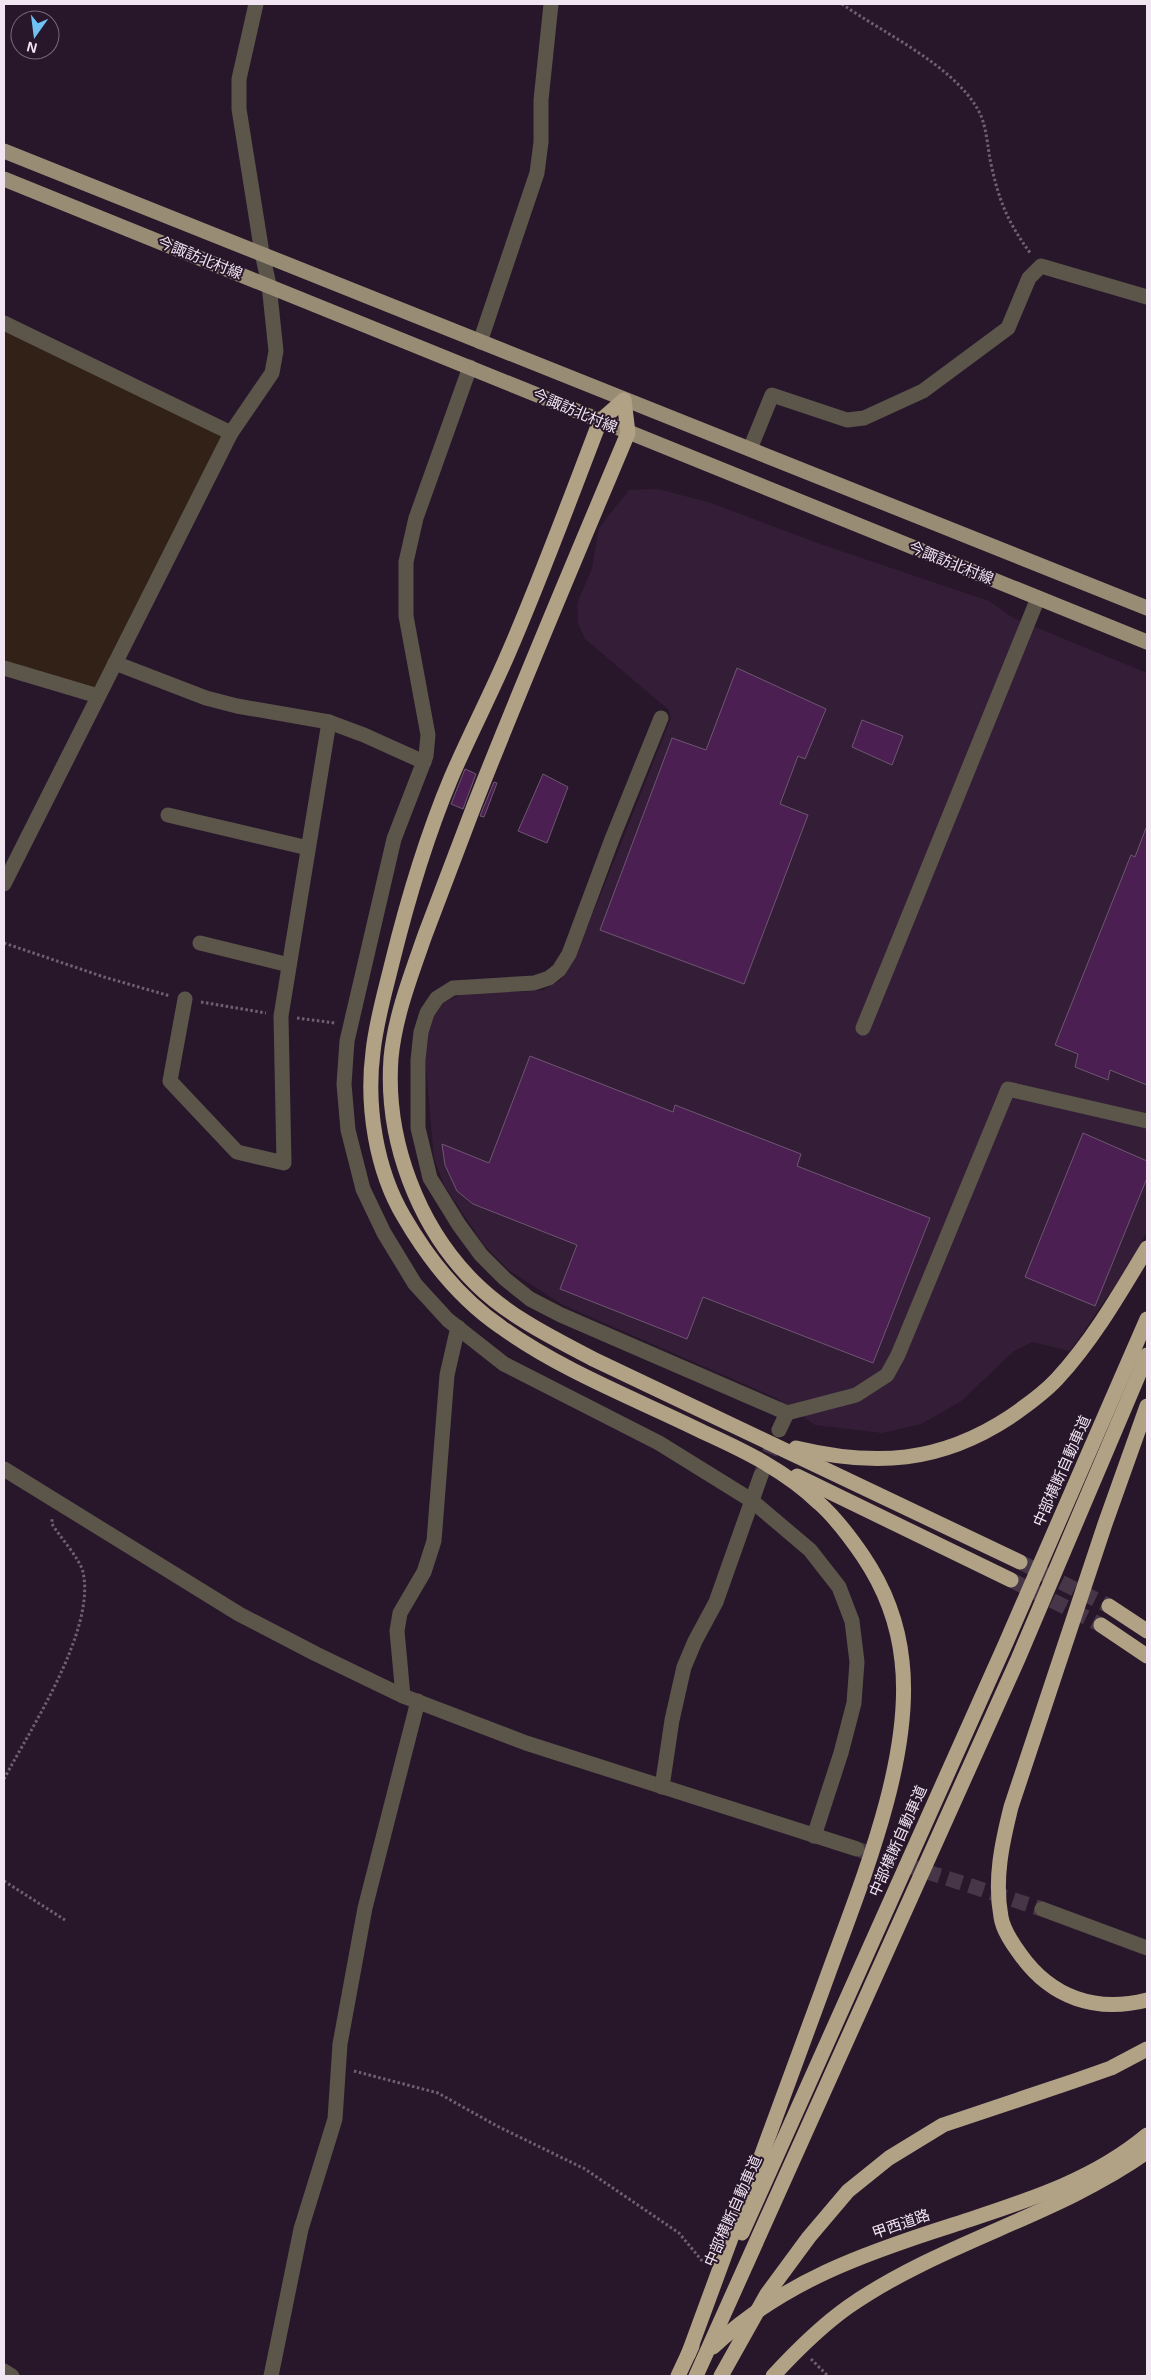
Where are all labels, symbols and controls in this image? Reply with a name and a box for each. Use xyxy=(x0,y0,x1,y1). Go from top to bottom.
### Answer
north arrow xyxy=(10,10,60,60)
text: N xyxy=(25,39,39,57)
street label: 今諏訪北村線 xyxy=(155,233,245,282)
street label: 今諏訪北村線 xyxy=(530,385,620,436)
street label: 今諏訪北村線 xyxy=(906,538,996,587)
street label: 中部横断自動車道 xyxy=(1029,1413,1094,1529)
street label: 中部横断自動車道 xyxy=(865,1783,930,1899)
street label: 中部横断自動車道 xyxy=(700,2153,765,2269)
street label: 甲西道路 xyxy=(870,2206,932,2241)

